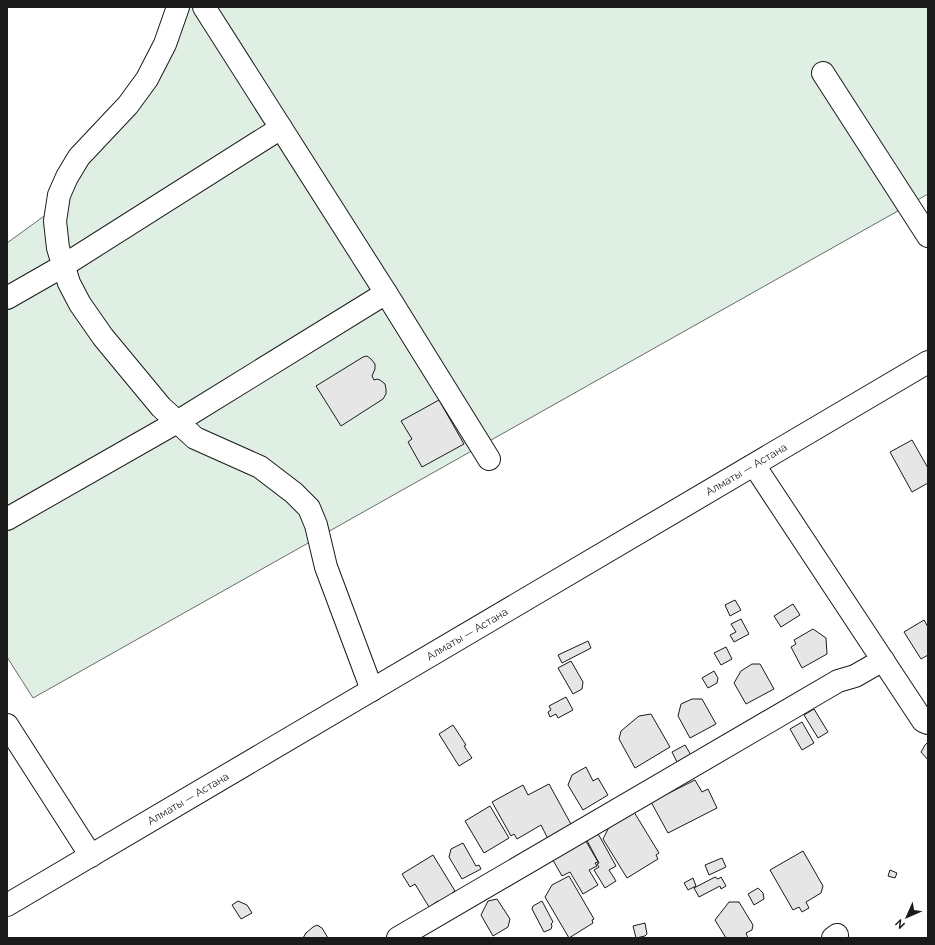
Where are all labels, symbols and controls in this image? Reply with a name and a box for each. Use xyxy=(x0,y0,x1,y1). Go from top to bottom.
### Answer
street label: Алматы — Астана xyxy=(703,440,789,498)
street label: Алматы — Астана xyxy=(424,605,510,663)
street label: Алматы — Астана xyxy=(145,769,231,827)
north arrow xyxy=(887,897,927,937)
text: N xyxy=(893,916,908,931)

